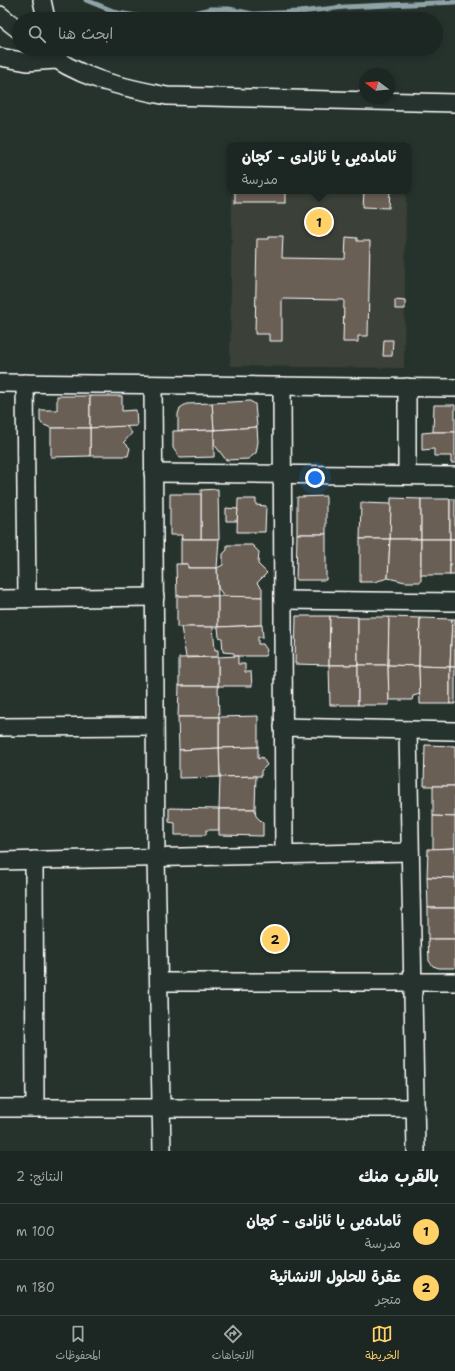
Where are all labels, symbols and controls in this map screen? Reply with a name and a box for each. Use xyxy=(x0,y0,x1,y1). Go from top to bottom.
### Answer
search box xyxy=(12,12,443,56)
icon: search xyxy=(26,23,48,45)
text: ابحث هنا xyxy=(58,24,113,44)
north arrow xyxy=(359,68,395,104)
popup xyxy=(227,142,411,194)
text: ئامادەیی یا ئازادی - کچان xyxy=(242,147,396,167)
text: مدرسة xyxy=(242,171,278,188)
pin: 1 xyxy=(306,207,332,237)
your location xyxy=(305,468,325,488)
pin: 2 xyxy=(262,924,288,954)
text: بالقرب منك xyxy=(359,1165,439,1187)
text: النتائج: 2 xyxy=(16,1168,63,1185)
text: ئامادەیی یا ئازادی - کچان xyxy=(246,1211,401,1231)
text: 100 m xyxy=(16,1223,55,1240)
text: 1 xyxy=(423,1223,429,1240)
text: مدرسة xyxy=(365,1235,401,1252)
text: عقرة للحلول الانشائیة xyxy=(270,1267,401,1287)
text: 180 m xyxy=(16,1279,55,1296)
text: 2 xyxy=(421,1279,431,1296)
text: متجر xyxy=(376,1291,401,1308)
tab: المحفوظات xyxy=(56,1323,101,1365)
tab: الاتجاهات xyxy=(212,1323,254,1365)
tab: الخريطة xyxy=(365,1323,400,1365)

